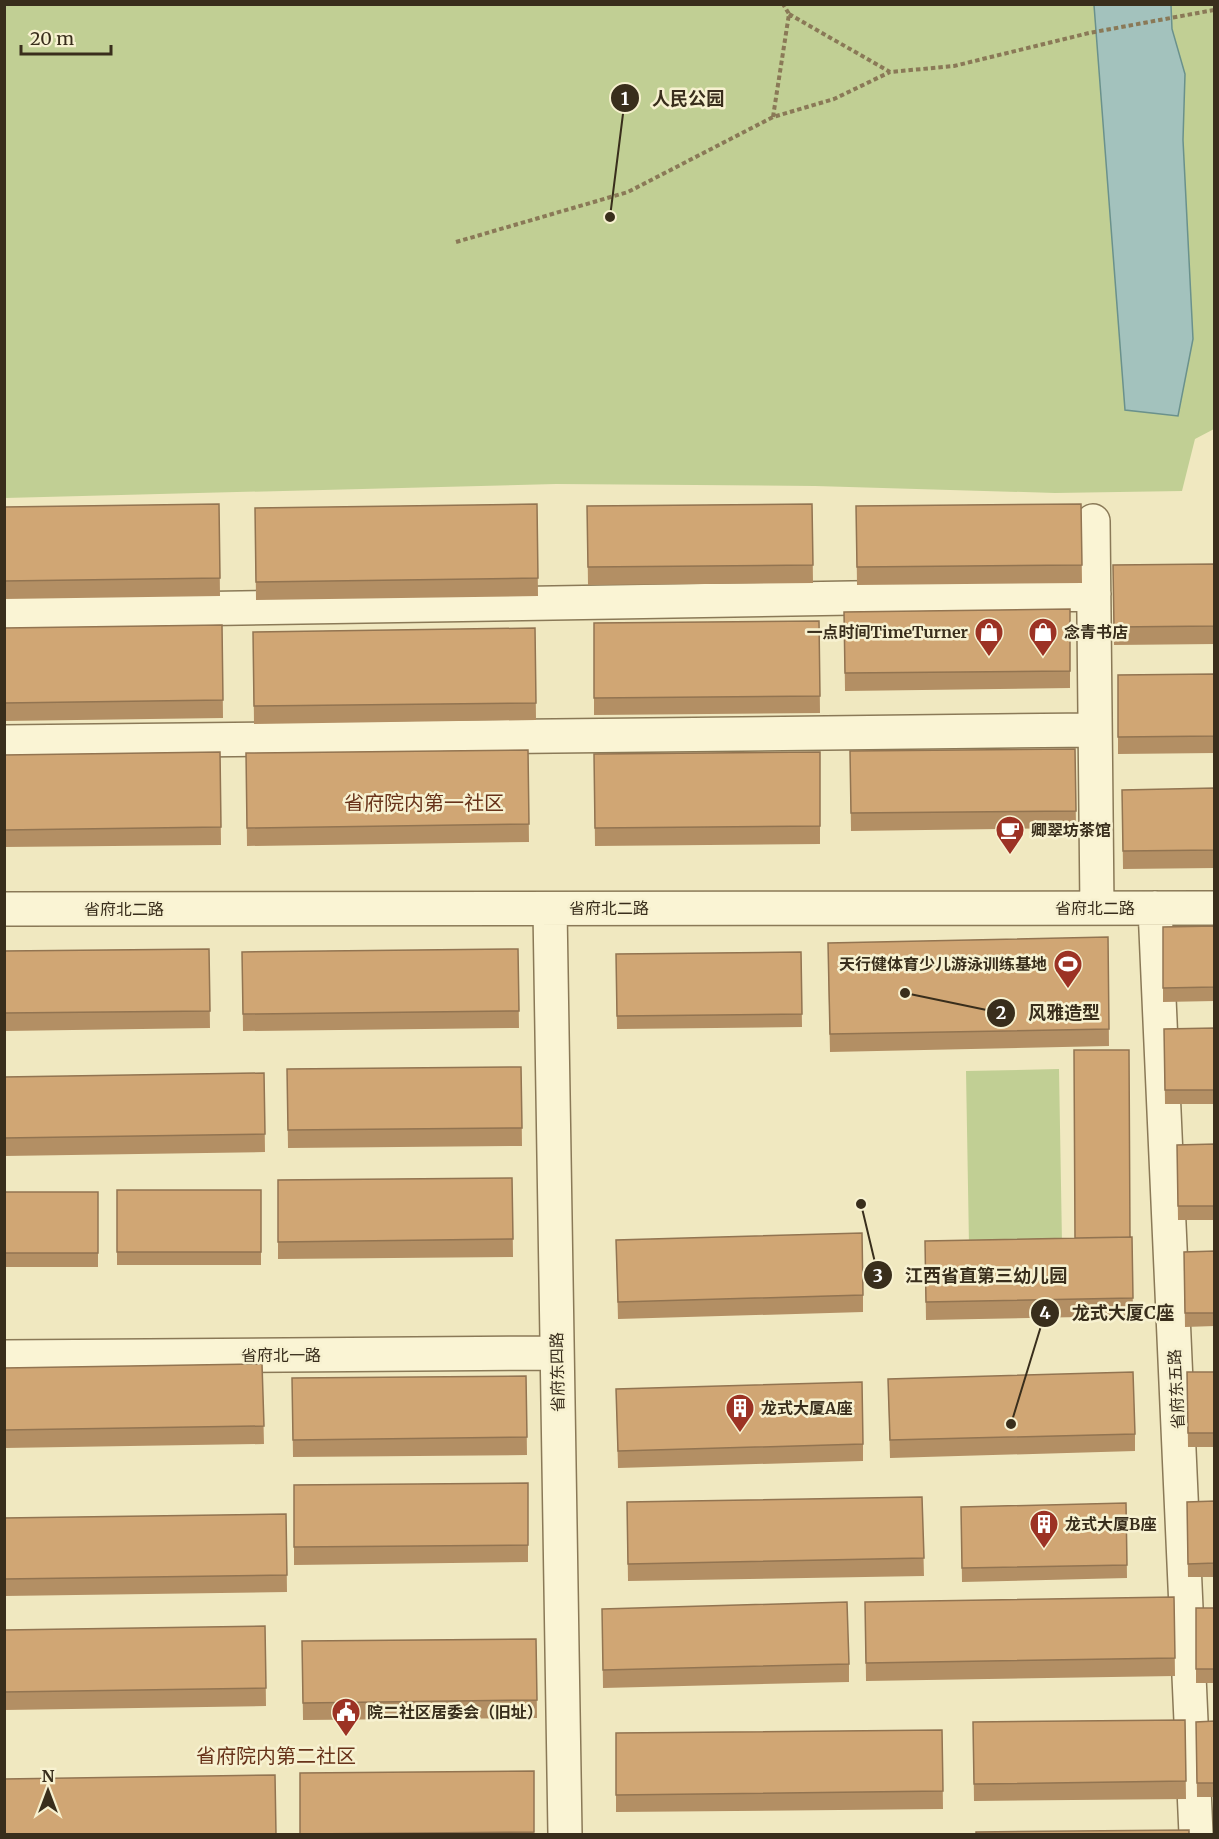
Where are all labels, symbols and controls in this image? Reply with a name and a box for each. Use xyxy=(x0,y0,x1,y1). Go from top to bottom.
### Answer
scale bar xyxy=(21,18,111,56)
text: 20 m xyxy=(30,27,74,50)
callout: 人民公园 xyxy=(610,80,736,116)
text: 1 xyxy=(621,87,629,110)
text: 人民公园 xyxy=(652,87,724,110)
shop icon: 一点时间TimeTurner xyxy=(973,616,1005,658)
shop icon: 念青书店 xyxy=(1027,616,1059,658)
place label: 一点时间TimeTurner xyxy=(807,622,969,642)
place label: 念青书店 xyxy=(1064,622,1128,642)
district label: 省府院内第一社区 xyxy=(344,790,504,815)
cafe icon: 卿翠坊茶馆 xyxy=(994,814,1026,856)
place label: 卿翠坊茶馆 xyxy=(1031,820,1111,840)
street label: 省府北二路 xyxy=(569,898,649,918)
street label: 省府北二路 xyxy=(1055,898,1135,918)
street label: 省府北二路 xyxy=(84,899,164,919)
sports icon: 天行健体育少儿游泳训练基地 xyxy=(1052,948,1084,990)
place label: 天行健体育少儿游泳训练基地 xyxy=(839,954,1047,974)
callout: 风雅造型 xyxy=(986,995,1112,1031)
text: 2 xyxy=(996,1001,1006,1024)
text: 风雅造型 xyxy=(1028,1001,1100,1024)
callout: 江西省直第三幼儿园 xyxy=(863,1257,1079,1293)
text: 3 xyxy=(873,1264,883,1287)
text: 江西省直第三幼儿园 xyxy=(905,1264,1067,1287)
callout: 龙式大厦C座 xyxy=(1030,1295,1186,1331)
text: 4 xyxy=(1039,1301,1051,1324)
text: 龙式大厦C座 xyxy=(1072,1301,1174,1324)
street label: 省府东四路 xyxy=(546,1332,568,1412)
street label: 省府北一路 xyxy=(241,1345,321,1365)
street label: 省府东五路 xyxy=(1164,1349,1188,1429)
building icon: 龙式大厦A座 xyxy=(724,1392,756,1434)
place label: 龙式大厦A座 xyxy=(761,1398,852,1418)
building icon: 龙式大厦B座 xyxy=(1028,1508,1060,1550)
place label: 龙式大厦B座 xyxy=(1065,1514,1156,1534)
public building icon: 院二社区居委会（旧址） xyxy=(330,1696,362,1738)
place label: 院二社区居委会（旧址） xyxy=(367,1702,543,1722)
district label: 省府院内第二社区 xyxy=(196,1743,356,1768)
north arrow xyxy=(18,1761,78,1821)
text: N xyxy=(42,1766,55,1786)

